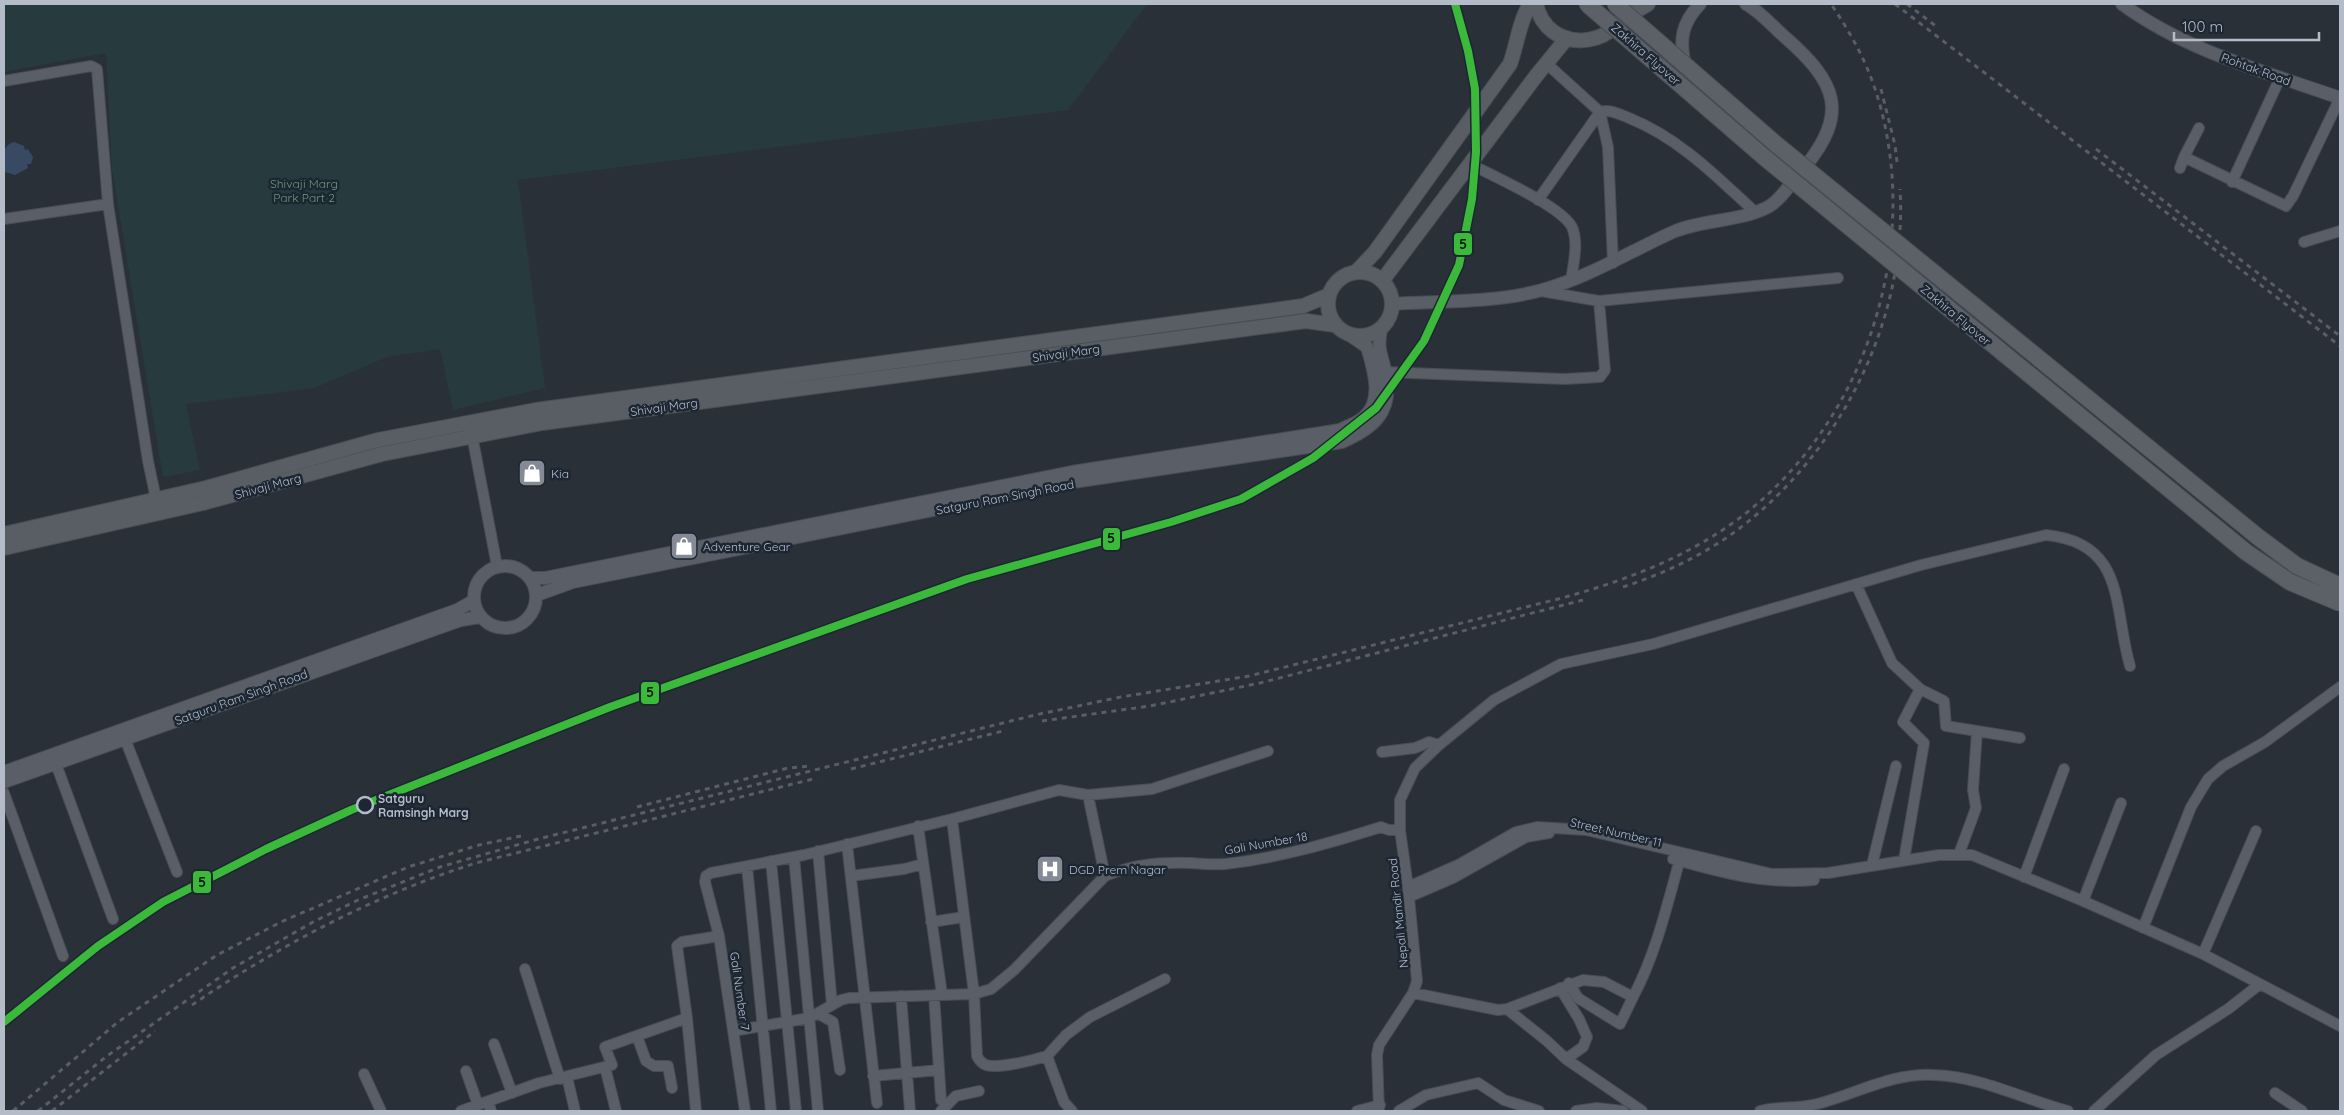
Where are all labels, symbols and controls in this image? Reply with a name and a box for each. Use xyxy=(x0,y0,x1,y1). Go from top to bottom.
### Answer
scale bar xyxy=(2174,10,2319,42)
text: 100 m xyxy=(2182,17,2223,36)
street label: Zakhira Flyover xyxy=(1608,20,1684,88)
street label: Rohtak Road xyxy=(2219,49,2293,89)
park label: Shivaji Marg Park Part 2 xyxy=(270,176,338,205)
line badge: 5 xyxy=(1453,232,1473,256)
text: 5 xyxy=(1459,235,1467,253)
street label: Zakhira Flyover xyxy=(1918,281,1994,349)
street label: Shivaji Marg xyxy=(1031,341,1101,365)
street label: Shivaji Marg xyxy=(629,395,699,419)
shop icon: Kia xyxy=(517,458,547,488)
place label: Kia xyxy=(551,466,569,481)
street label: Shivaji Marg xyxy=(233,470,303,502)
street label: Satguru Ram Singh Road xyxy=(935,476,1075,518)
line badge: 5 xyxy=(1102,527,1121,551)
text: 5 xyxy=(1107,529,1115,547)
shop icon: Adventure Gear xyxy=(669,531,699,561)
place label: Adventure Gear xyxy=(703,539,791,554)
street label: Satguru Ram Singh Road xyxy=(173,666,309,728)
line badge: 5 xyxy=(640,681,660,705)
text: 5 xyxy=(646,683,654,701)
place label: Satguru Ramsingh Marg xyxy=(378,791,469,820)
marker: Satguru Ramsingh Marg xyxy=(356,796,374,814)
street label: Street Number 11 xyxy=(1569,814,1663,850)
street label: Gali Number 18 xyxy=(1223,828,1309,858)
hospital icon: DGD Prem Nagar xyxy=(1035,854,1065,884)
street label: Nepali Mandir Road xyxy=(1385,857,1411,969)
place label: DGD Prem Nagar xyxy=(1069,862,1166,877)
line badge: 5 xyxy=(192,870,212,894)
text: 5 xyxy=(198,873,206,891)
street label: Gali Number 7 xyxy=(727,951,753,1031)

